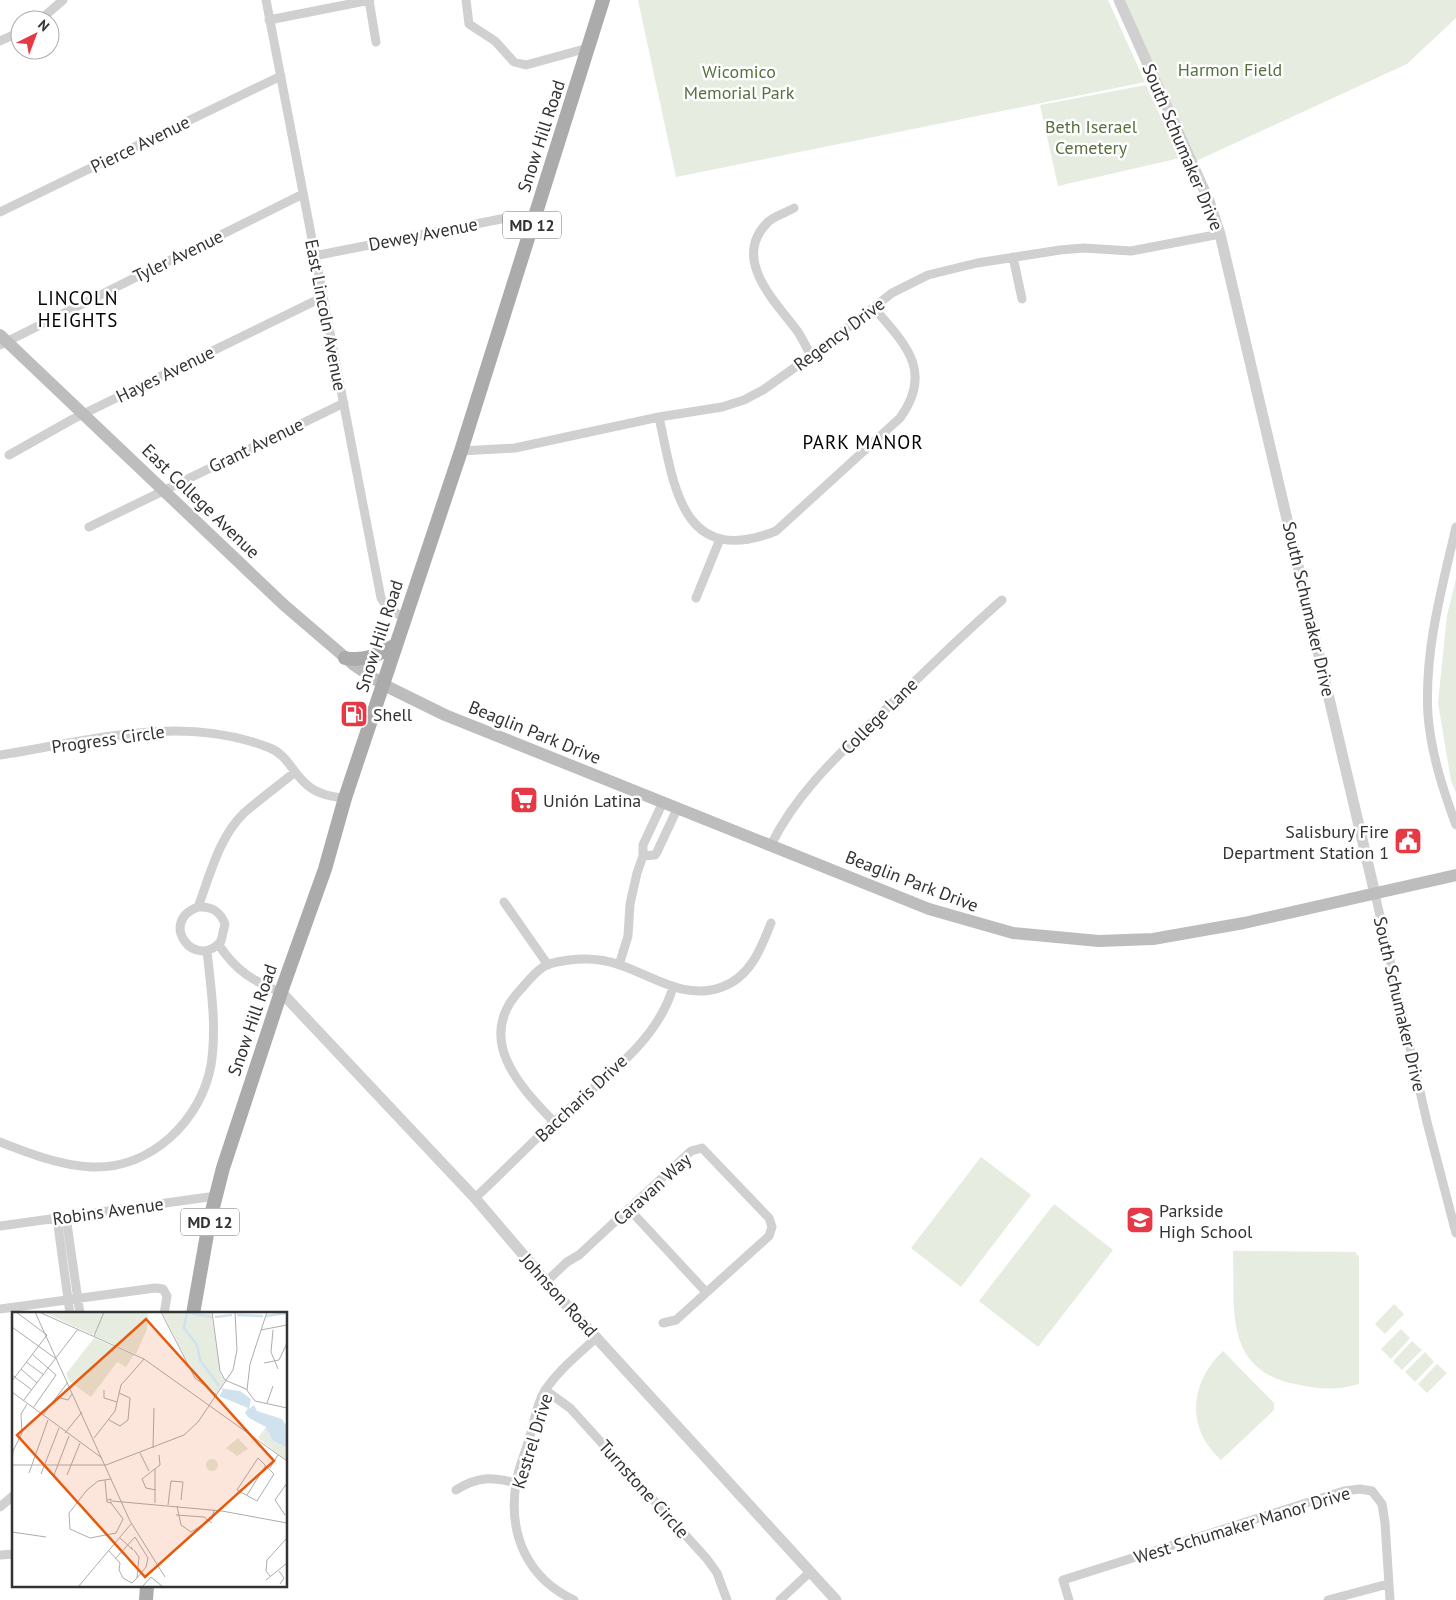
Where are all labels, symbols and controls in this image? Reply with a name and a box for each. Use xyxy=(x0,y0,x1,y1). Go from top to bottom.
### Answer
north arrow xyxy=(10,10,60,60)
text: N xyxy=(34,16,53,35)
park label: Harmon Field xyxy=(1178,58,1282,81)
park label: Wicomico Memorial Park xyxy=(684,60,795,104)
street label: South Schumaker Drive xyxy=(1137,60,1229,234)
street label: Snow Hill Road xyxy=(512,77,570,195)
street label: Pierce Avenue xyxy=(87,110,193,178)
park label: Beth Iserael Cemetery xyxy=(1045,115,1138,159)
street label: Dewey Avenue xyxy=(366,212,480,256)
road number: MD 12 xyxy=(503,212,561,238)
street label: Tyler Avenue xyxy=(129,224,227,288)
street label: East Lincoln Avenue xyxy=(300,237,352,393)
district label: LINCOLN HEIGHTS xyxy=(37,286,119,332)
street label: Regency Drive xyxy=(789,292,889,376)
street label: Hayes Avenue xyxy=(112,340,218,408)
street label: Grant Avenue xyxy=(205,412,307,478)
district label: PARK MANOR xyxy=(802,430,924,454)
street label: East College Avenue xyxy=(137,439,265,563)
street label: South Schumaker Drive xyxy=(1278,519,1340,699)
street label: Snow Hill Road xyxy=(350,577,408,695)
street label: College Lane xyxy=(836,673,922,759)
street label: Beaglin Park Drive xyxy=(465,695,605,769)
fuel station icon: Shell xyxy=(339,699,369,729)
place label: Shell xyxy=(373,703,413,726)
street label: Progress Circle xyxy=(50,720,166,758)
supermarket icon: Unión Latina xyxy=(509,785,539,815)
place label: Unión Latina xyxy=(543,789,641,812)
place label: Salisbury Fire Department Station 1 xyxy=(1223,820,1389,864)
public building icon: Salisbury Fire Department Station 1 xyxy=(1393,826,1423,856)
street label: Beaglin Park Drive xyxy=(842,845,982,917)
street label: South Schumaker Drive xyxy=(1369,914,1431,1094)
street label: Snow Hill Road xyxy=(222,961,282,1079)
street label: Baccharis Drive xyxy=(530,1049,632,1147)
street label: Caravan Way xyxy=(608,1147,696,1230)
street label: Robins Avenue xyxy=(51,1192,165,1230)
place label: Parkside High School xyxy=(1159,1199,1253,1243)
school or university icon: Parkside High School xyxy=(1125,1205,1155,1235)
road number: MD 12 xyxy=(181,1208,239,1236)
street label: Johnson Road xyxy=(515,1248,603,1342)
inset map xyxy=(12,1312,288,1588)
street label: Kestrel Drive xyxy=(507,1390,557,1492)
street label: Turnstone Circle xyxy=(594,1435,694,1543)
street label: West Schumaker Manor Drive xyxy=(1131,1481,1353,1569)

